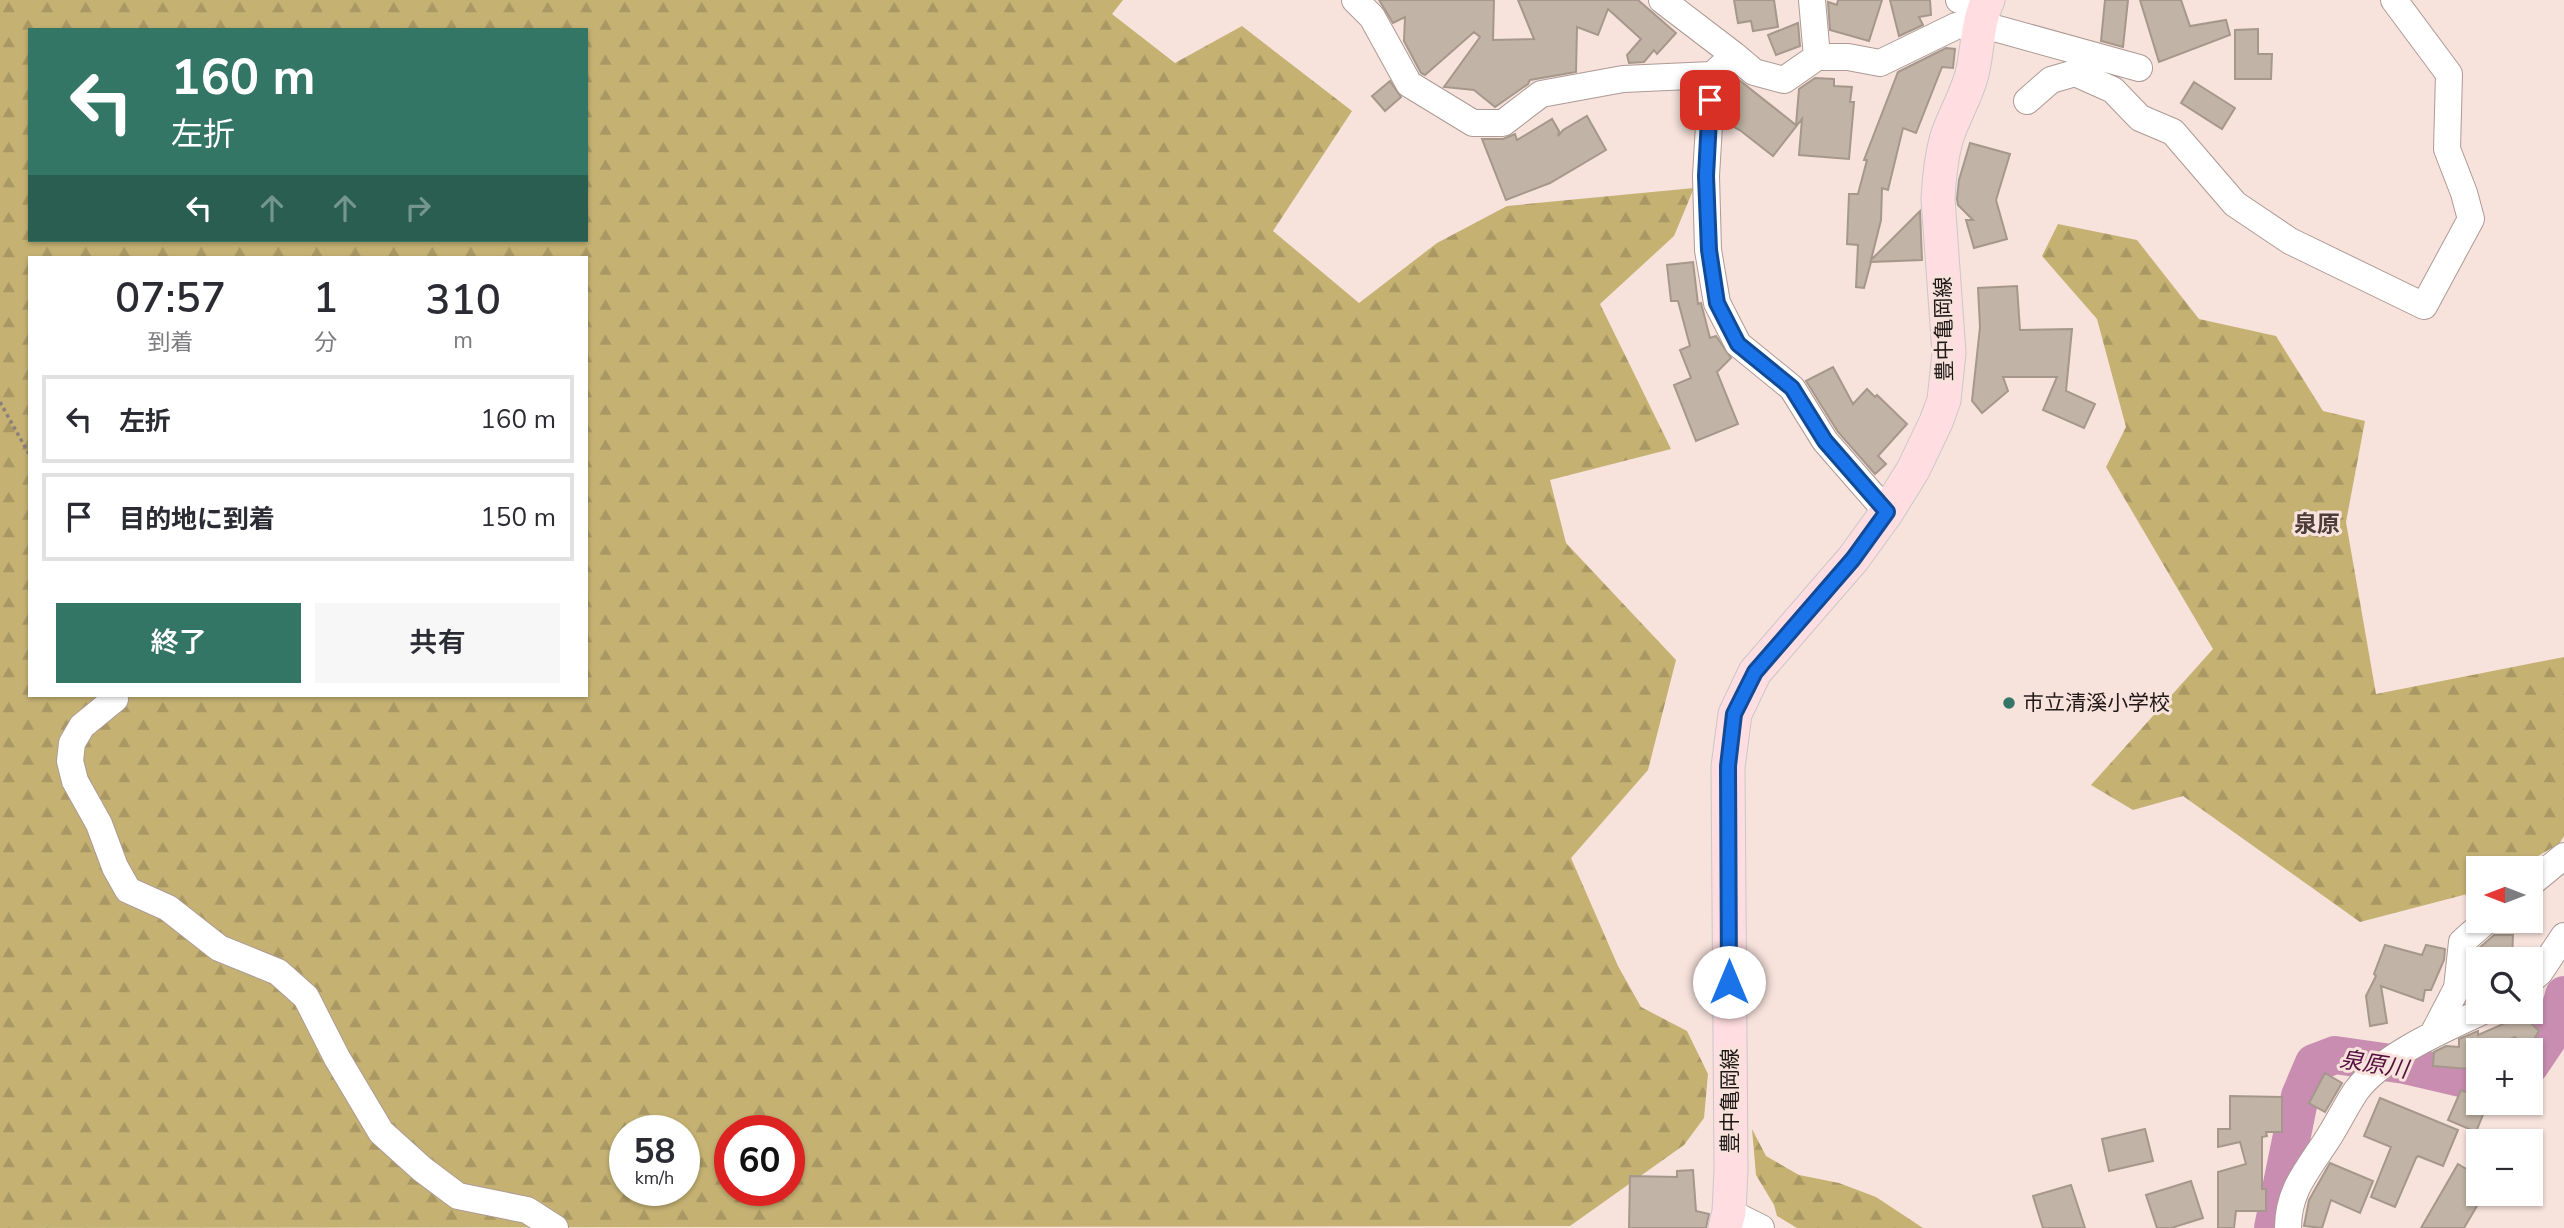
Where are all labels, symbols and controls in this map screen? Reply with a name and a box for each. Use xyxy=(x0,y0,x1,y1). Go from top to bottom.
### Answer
text: 160 m xyxy=(171,44,315,111)
icon: left xyxy=(56,56,147,147)
pin xyxy=(1680,70,1740,130)
icon: arrive xyxy=(1691,81,1729,119)
text: 左折 xyxy=(171,113,235,156)
icon: left xyxy=(180,189,218,227)
icon: ahead xyxy=(253,189,291,227)
icon: ahead xyxy=(326,189,364,227)
icon: right xyxy=(399,189,437,227)
text: 07:57 xyxy=(115,270,226,327)
text: 1 xyxy=(313,270,338,327)
text: 310 xyxy=(425,272,501,329)
street label: 豊中亀岡線 xyxy=(1929,276,1959,382)
text: m xyxy=(453,325,473,356)
text: 到着 xyxy=(147,327,193,358)
text: 分 xyxy=(314,327,337,358)
icon: left xyxy=(60,400,98,438)
text: 160 m xyxy=(480,402,556,437)
text: 左折 xyxy=(119,404,171,439)
icon: arrive xyxy=(60,498,98,536)
text: 150 m xyxy=(480,500,556,535)
text: 目的地に到着 xyxy=(119,502,275,537)
district label: 泉原 xyxy=(2294,509,2340,540)
button: 終了 xyxy=(56,603,301,683)
button: 共有 xyxy=(315,603,560,683)
place label: 市立清溪小学校 xyxy=(2023,689,2170,717)
marker: 市立清溪小学校 xyxy=(2001,695,2017,711)
north arrow xyxy=(2466,856,2543,933)
map controls xyxy=(2466,856,2543,1206)
position arrow xyxy=(1692,945,1766,1019)
button: search xyxy=(2466,947,2543,1024)
button: + xyxy=(2466,1038,2543,1115)
water label: 泉原川 xyxy=(2337,1044,2413,1086)
street label: 豊中亀岡線 xyxy=(1716,1049,1744,1154)
speed limit sign: 60 xyxy=(714,1115,805,1206)
text: 58 xyxy=(633,1128,676,1175)
button: − xyxy=(2466,1129,2543,1206)
text: km/h xyxy=(635,1166,674,1190)

